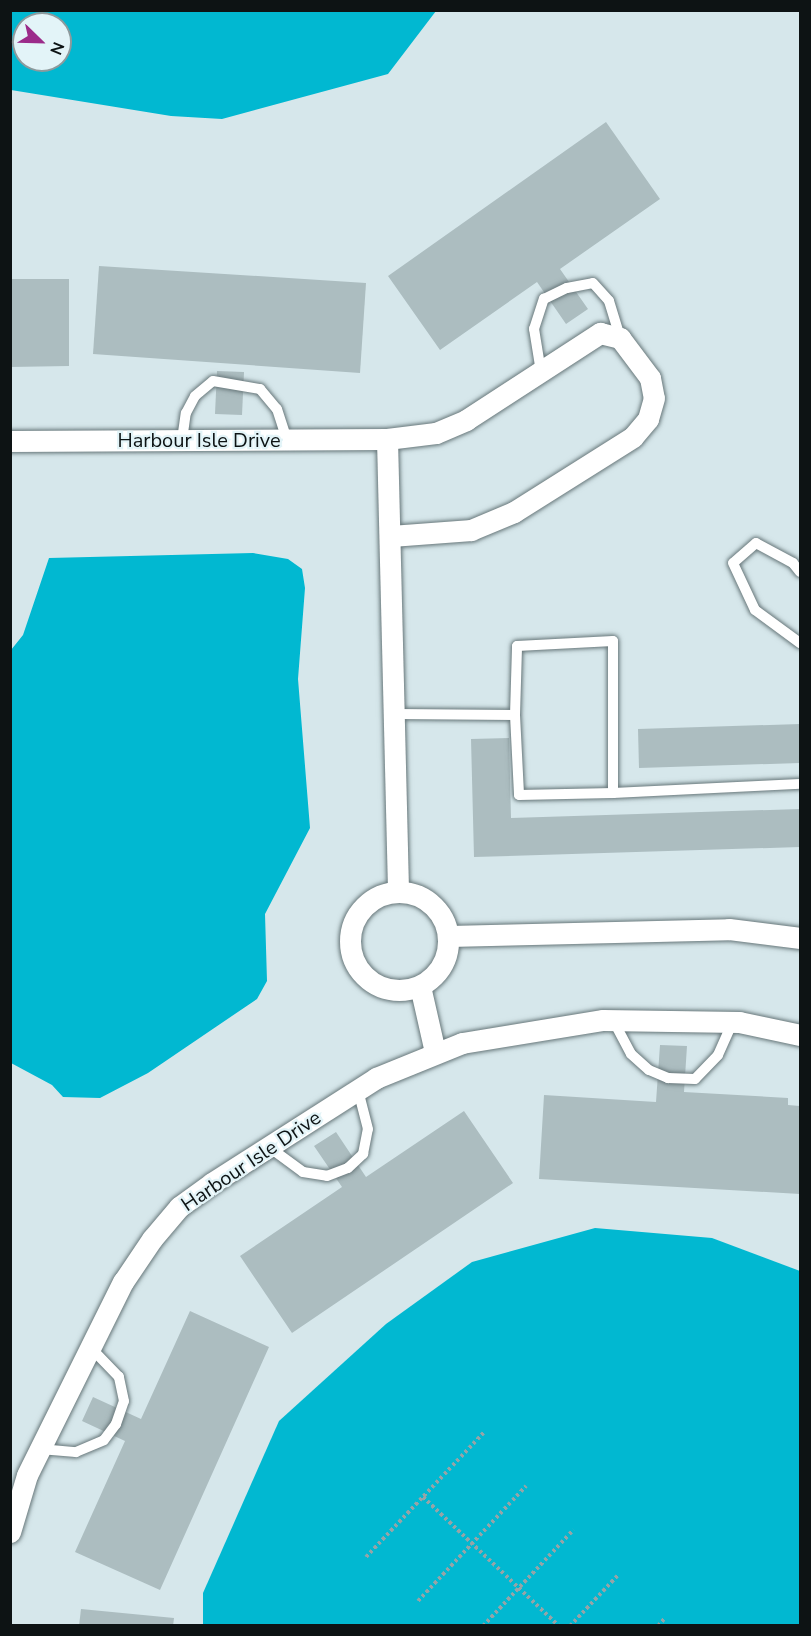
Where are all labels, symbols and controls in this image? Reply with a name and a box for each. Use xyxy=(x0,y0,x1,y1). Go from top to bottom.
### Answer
north arrow xyxy=(12,12,72,72)
text: N xyxy=(44,38,69,58)
street label: Harbour Isle Drive xyxy=(117,428,281,452)
street label: Harbour Isle Drive xyxy=(177,1105,325,1217)

